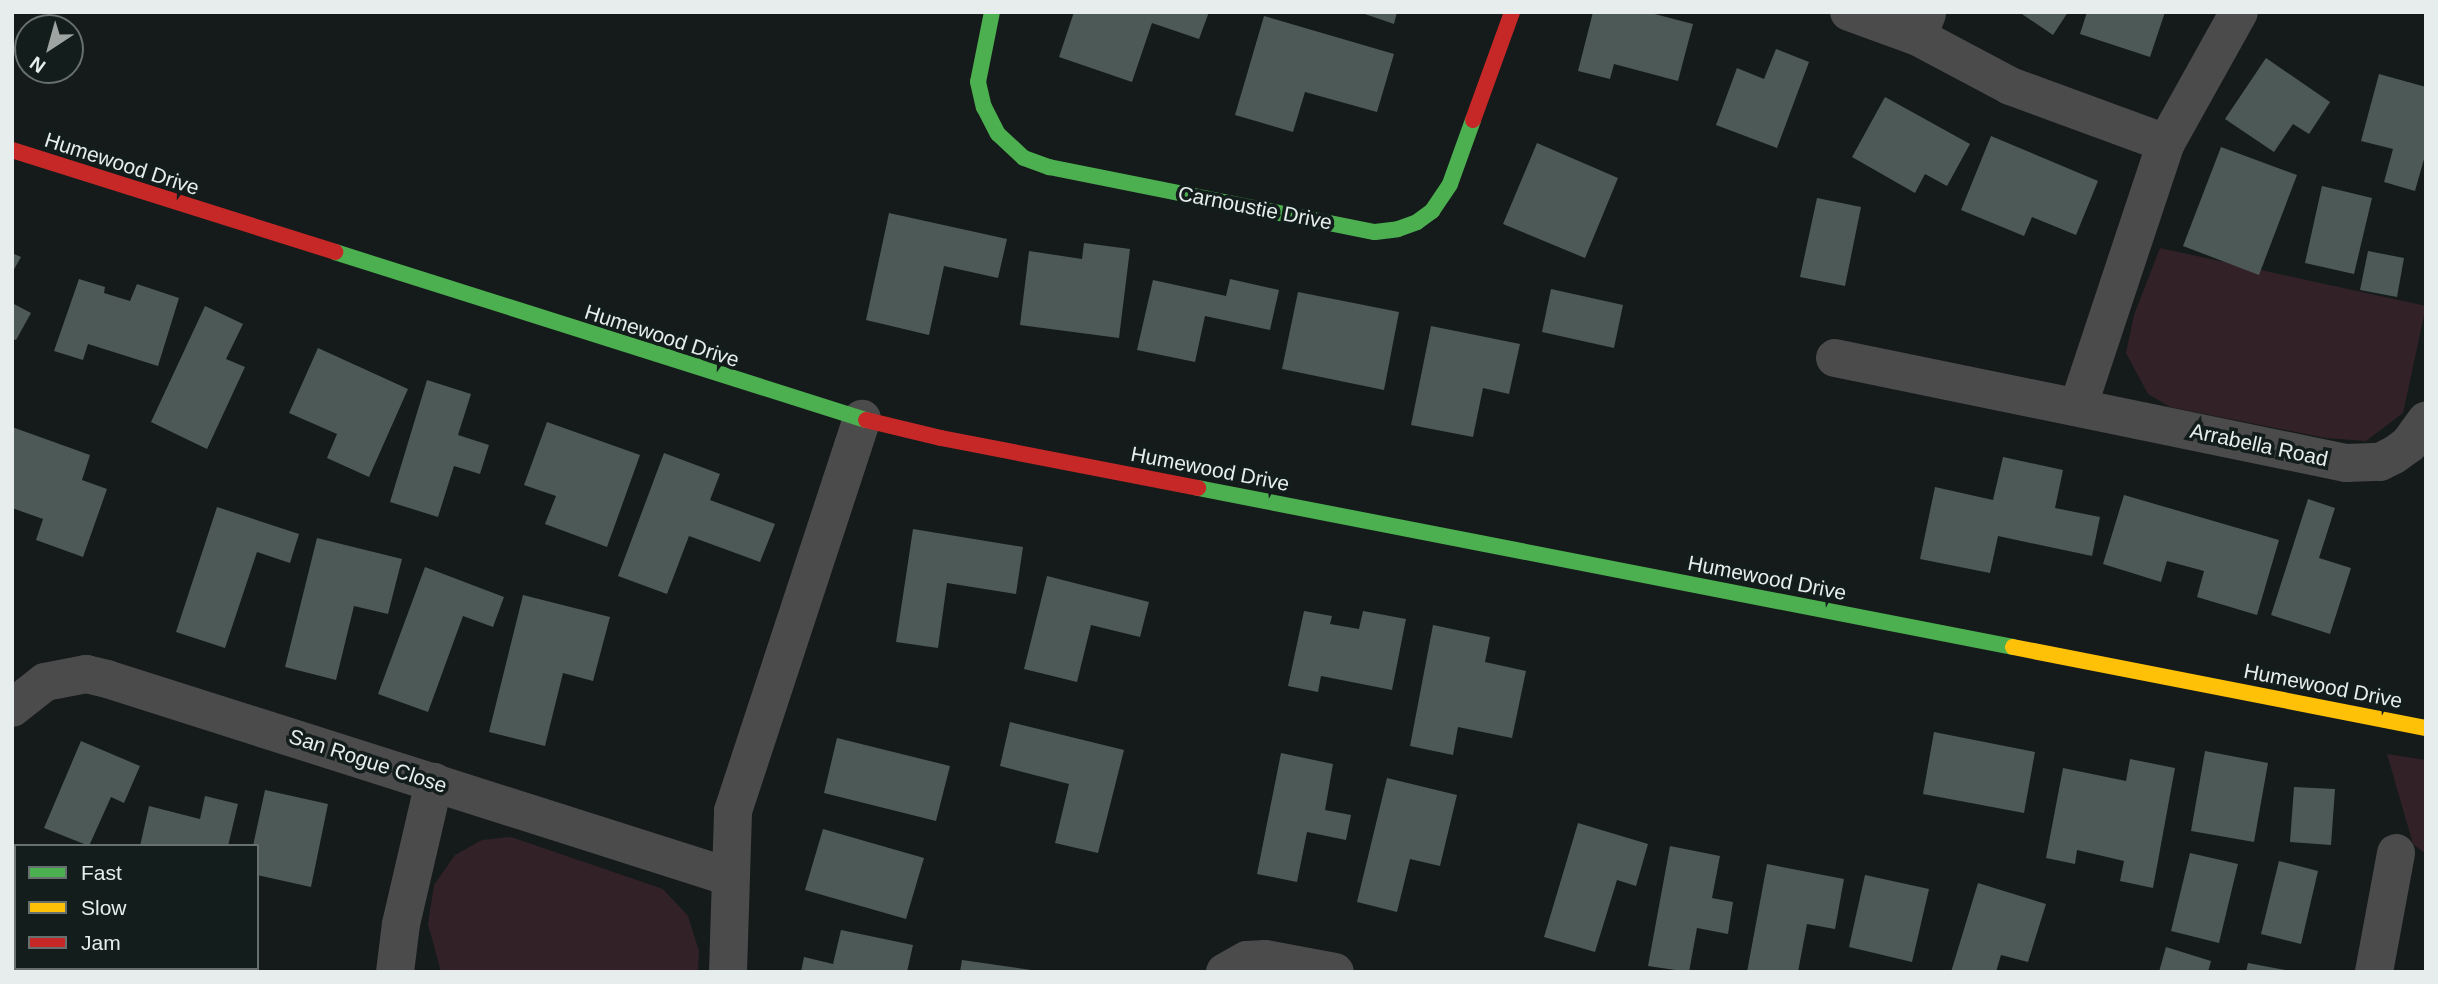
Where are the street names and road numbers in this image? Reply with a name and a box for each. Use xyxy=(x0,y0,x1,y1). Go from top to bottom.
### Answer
street label: Humewood Drive xyxy=(42,127,202,201)
street label: Carnoustie Drive xyxy=(1176,181,1334,235)
street label: Humewood Drive xyxy=(582,299,742,373)
street label: Arrabella Road xyxy=(2188,418,2330,472)
street label: Humewood Drive xyxy=(1129,441,1291,497)
street label: Humewood Drive xyxy=(1686,550,1848,606)
street label: Humewood Drive xyxy=(2242,658,2404,714)
street label: San Rogue Close xyxy=(286,724,450,798)

